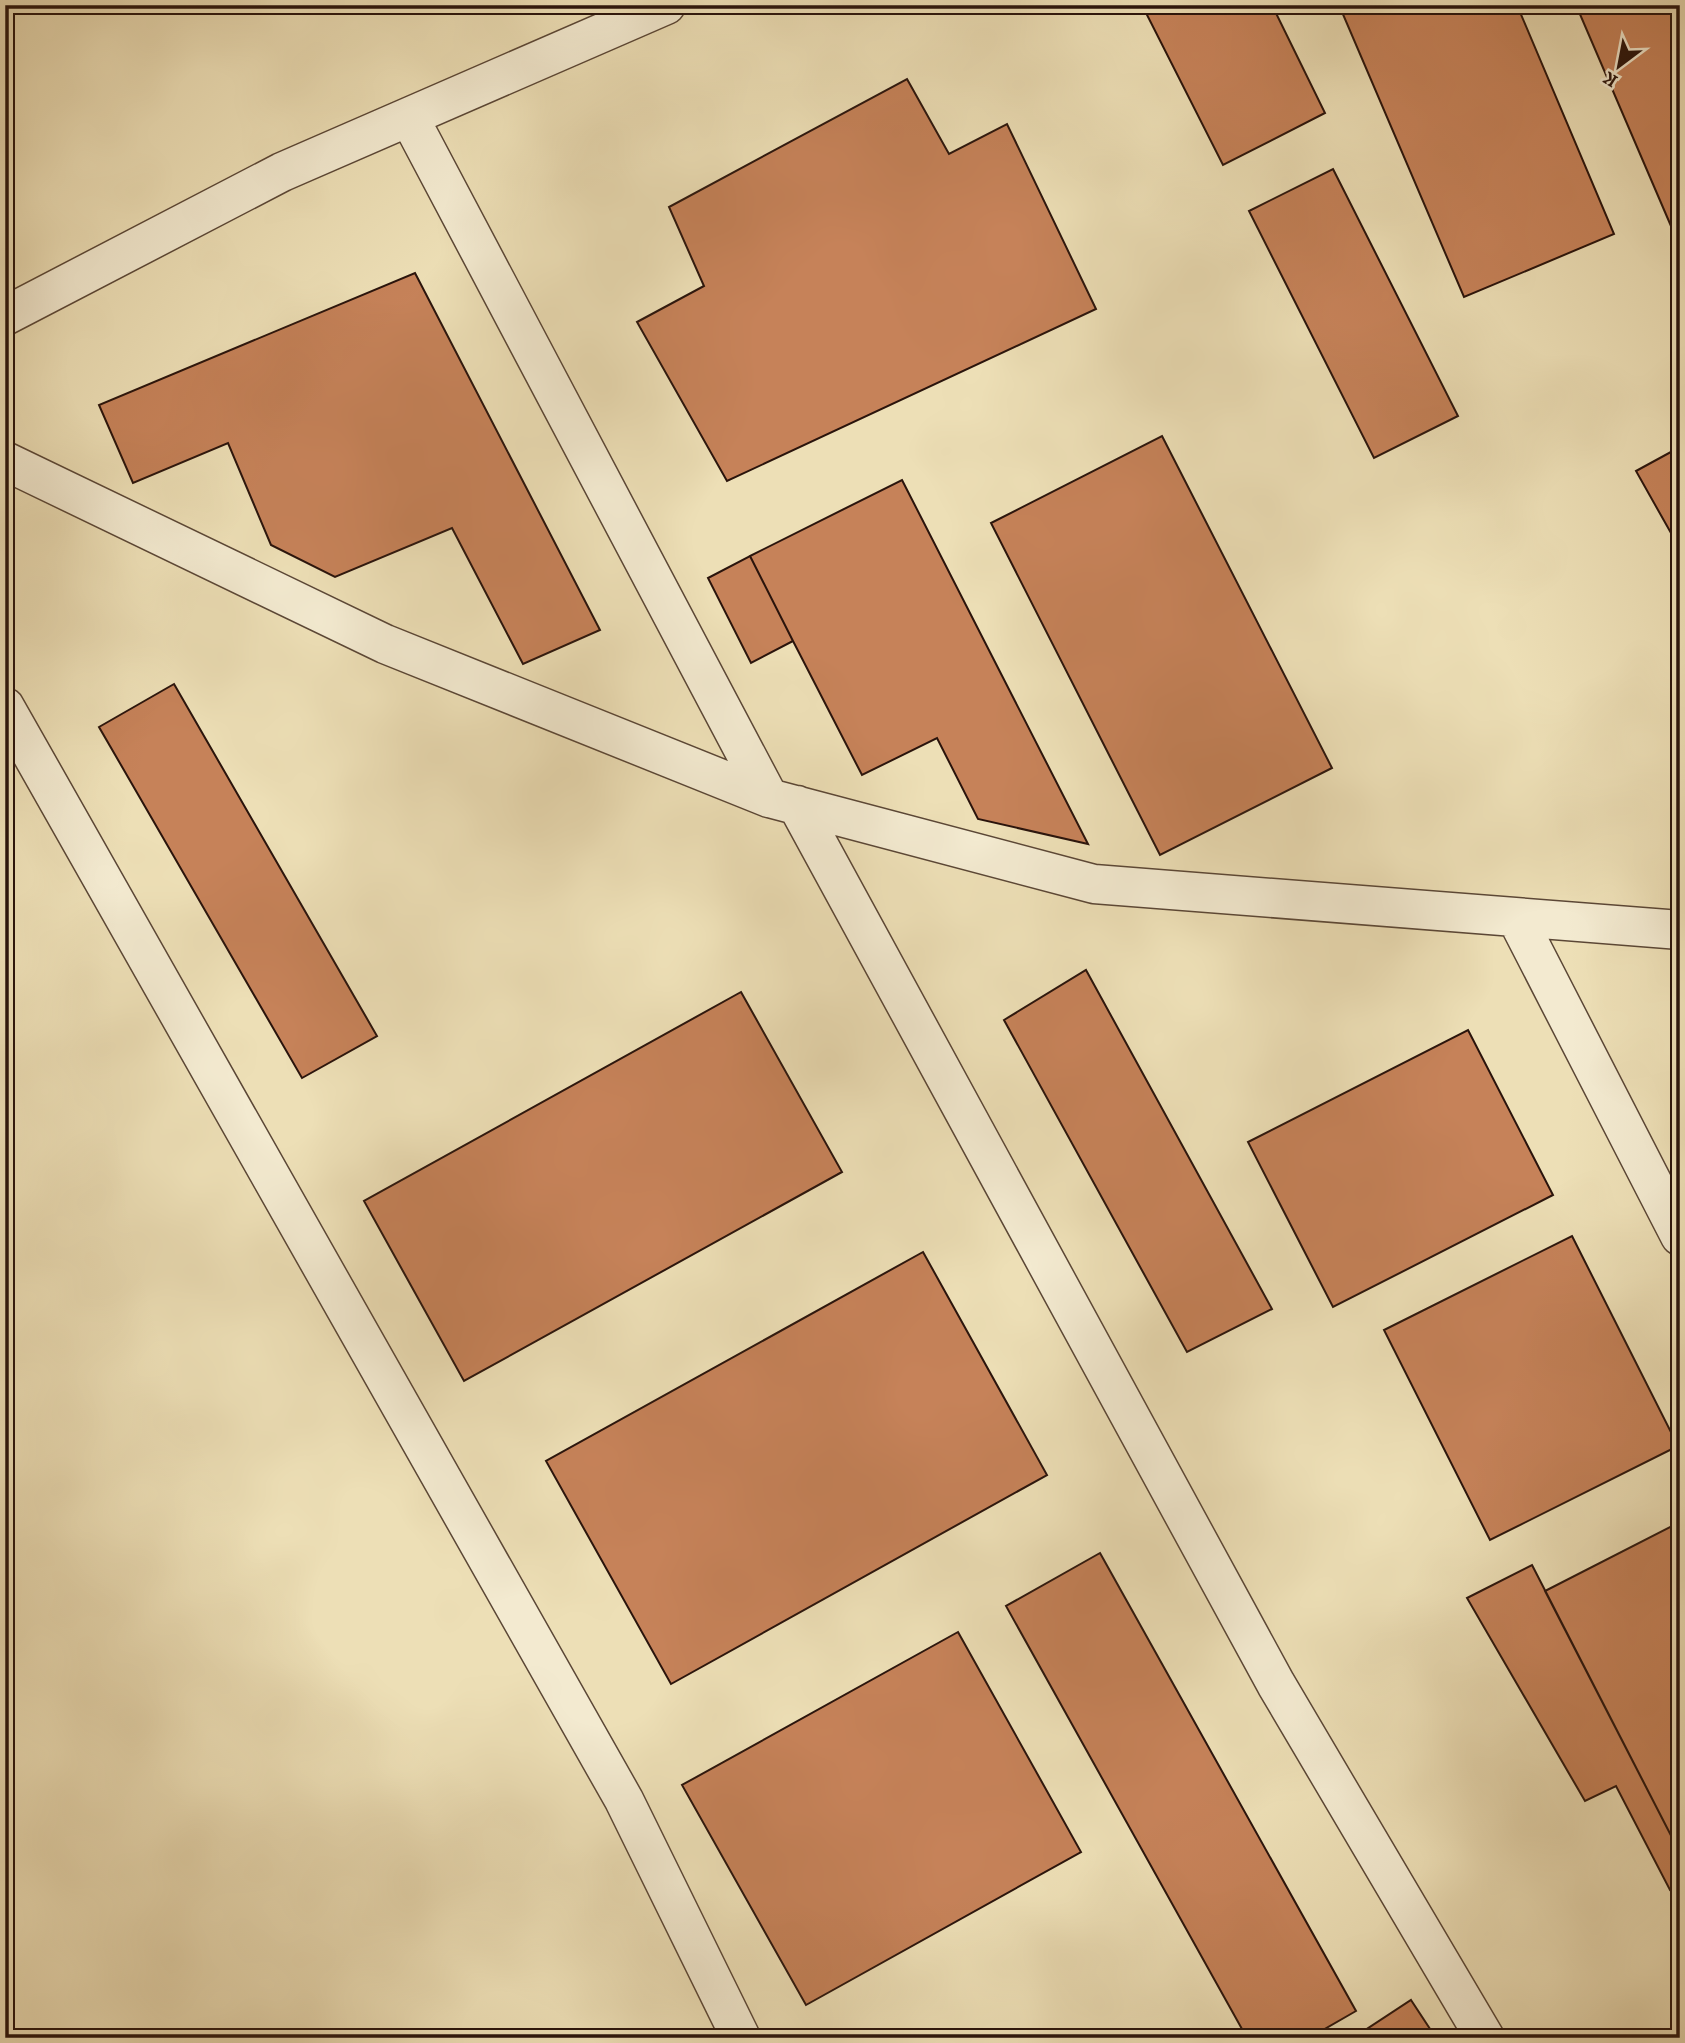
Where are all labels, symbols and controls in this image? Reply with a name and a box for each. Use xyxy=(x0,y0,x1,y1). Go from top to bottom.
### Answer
north arrow xyxy=(1584,32,1654,102)
text: K xyxy=(1598,65,1623,94)

